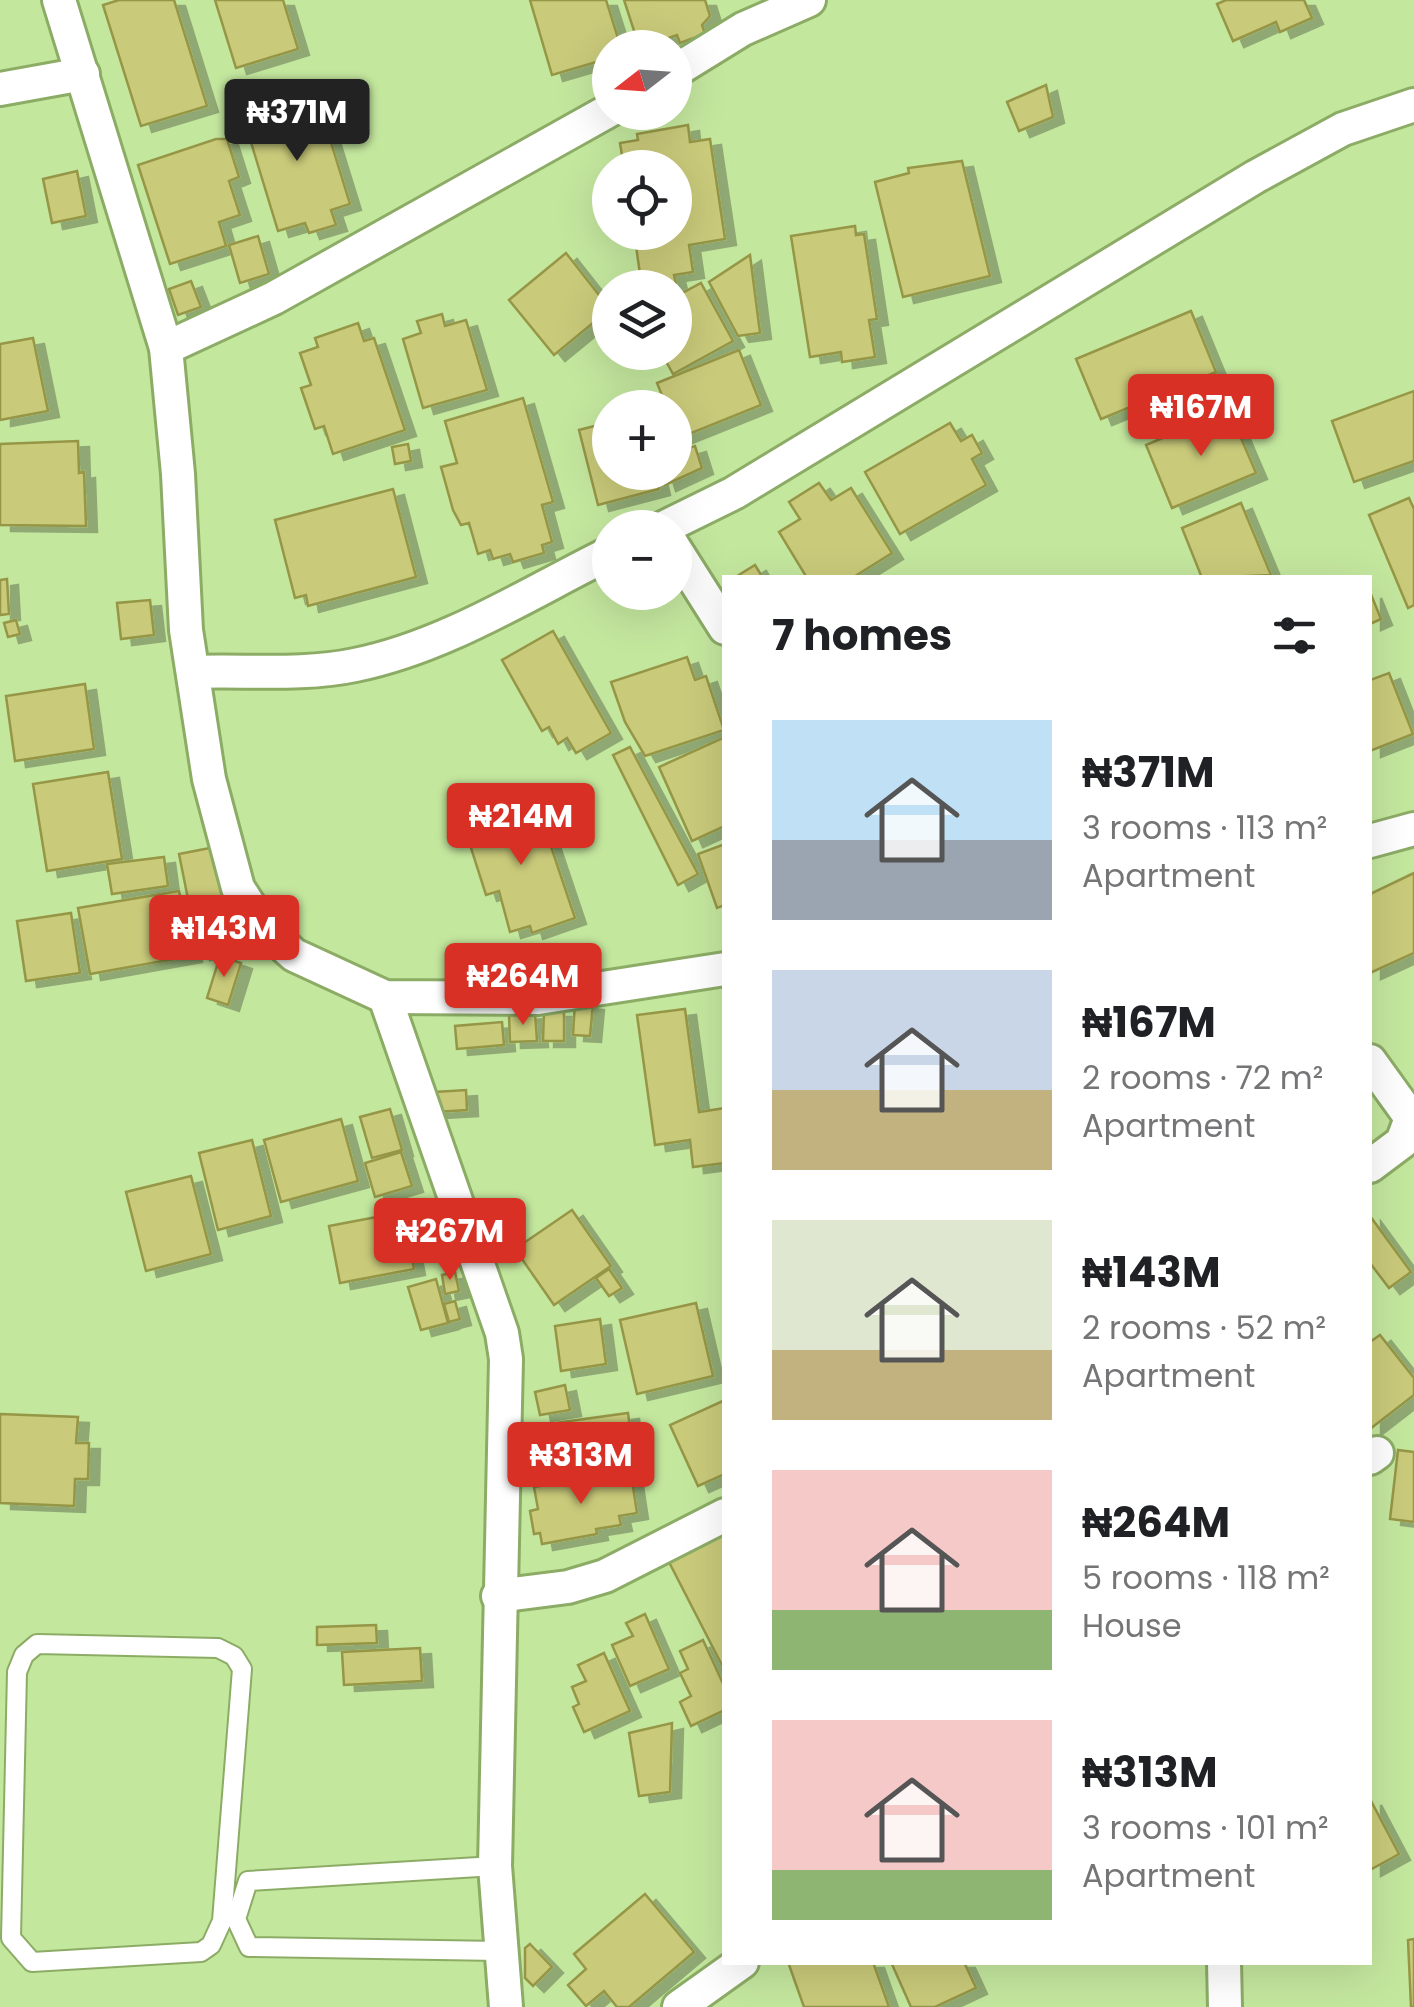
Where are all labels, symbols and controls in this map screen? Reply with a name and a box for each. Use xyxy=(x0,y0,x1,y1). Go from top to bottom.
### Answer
north arrow xyxy=(592,30,692,130)
map controls xyxy=(592,30,692,610)
pin: ₦371M xyxy=(227,79,367,164)
text: ₦371M xyxy=(247,89,348,134)
button: locate xyxy=(592,150,692,250)
button: layers xyxy=(592,270,692,370)
pin: ₦167M xyxy=(1131,374,1271,459)
text: ₦167M xyxy=(1150,384,1252,429)
button: + xyxy=(592,390,692,490)
button: − xyxy=(592,510,692,610)
text: 7 homes xyxy=(772,606,952,665)
icon: filters xyxy=(1267,608,1322,663)
text: ₦371M xyxy=(1082,743,1215,802)
icon: home xyxy=(852,760,972,880)
pin: ₦214M xyxy=(451,783,591,868)
text: ₦214M xyxy=(469,793,573,838)
text: 3 rooms · 113 m² xyxy=(1082,805,1327,850)
text: Apartment xyxy=(1082,853,1255,898)
pin: ₦143M xyxy=(154,895,294,980)
text: ₦143M xyxy=(171,905,277,950)
pin: ₦264M xyxy=(453,943,593,1028)
text: ₦264M xyxy=(467,953,579,998)
text: ₦167M xyxy=(1082,993,1216,1052)
icon: home xyxy=(852,1010,972,1130)
text: 2 rooms · 72 m² xyxy=(1082,1055,1323,1100)
text: Apartment xyxy=(1082,1103,1255,1148)
pin: ₦267M xyxy=(380,1198,520,1283)
text: ₦267M xyxy=(396,1208,504,1253)
text: ₦143M xyxy=(1082,1243,1221,1302)
icon: home xyxy=(852,1260,972,1380)
text: 2 rooms · 52 m² xyxy=(1082,1305,1326,1350)
text: Apartment xyxy=(1082,1353,1255,1398)
pin: ₦313M xyxy=(511,1422,651,1507)
text: ₦313M xyxy=(529,1432,633,1477)
text: ₦264M xyxy=(1082,1493,1230,1552)
icon: home xyxy=(852,1510,972,1630)
text: 5 rooms · 118 m² xyxy=(1082,1555,1330,1600)
text: House xyxy=(1082,1603,1182,1648)
text: ₦313M xyxy=(1082,1743,1218,1802)
icon: home xyxy=(852,1760,972,1880)
text: 3 rooms · 101 m² xyxy=(1082,1805,1328,1850)
text: Apartment xyxy=(1082,1853,1255,1898)

